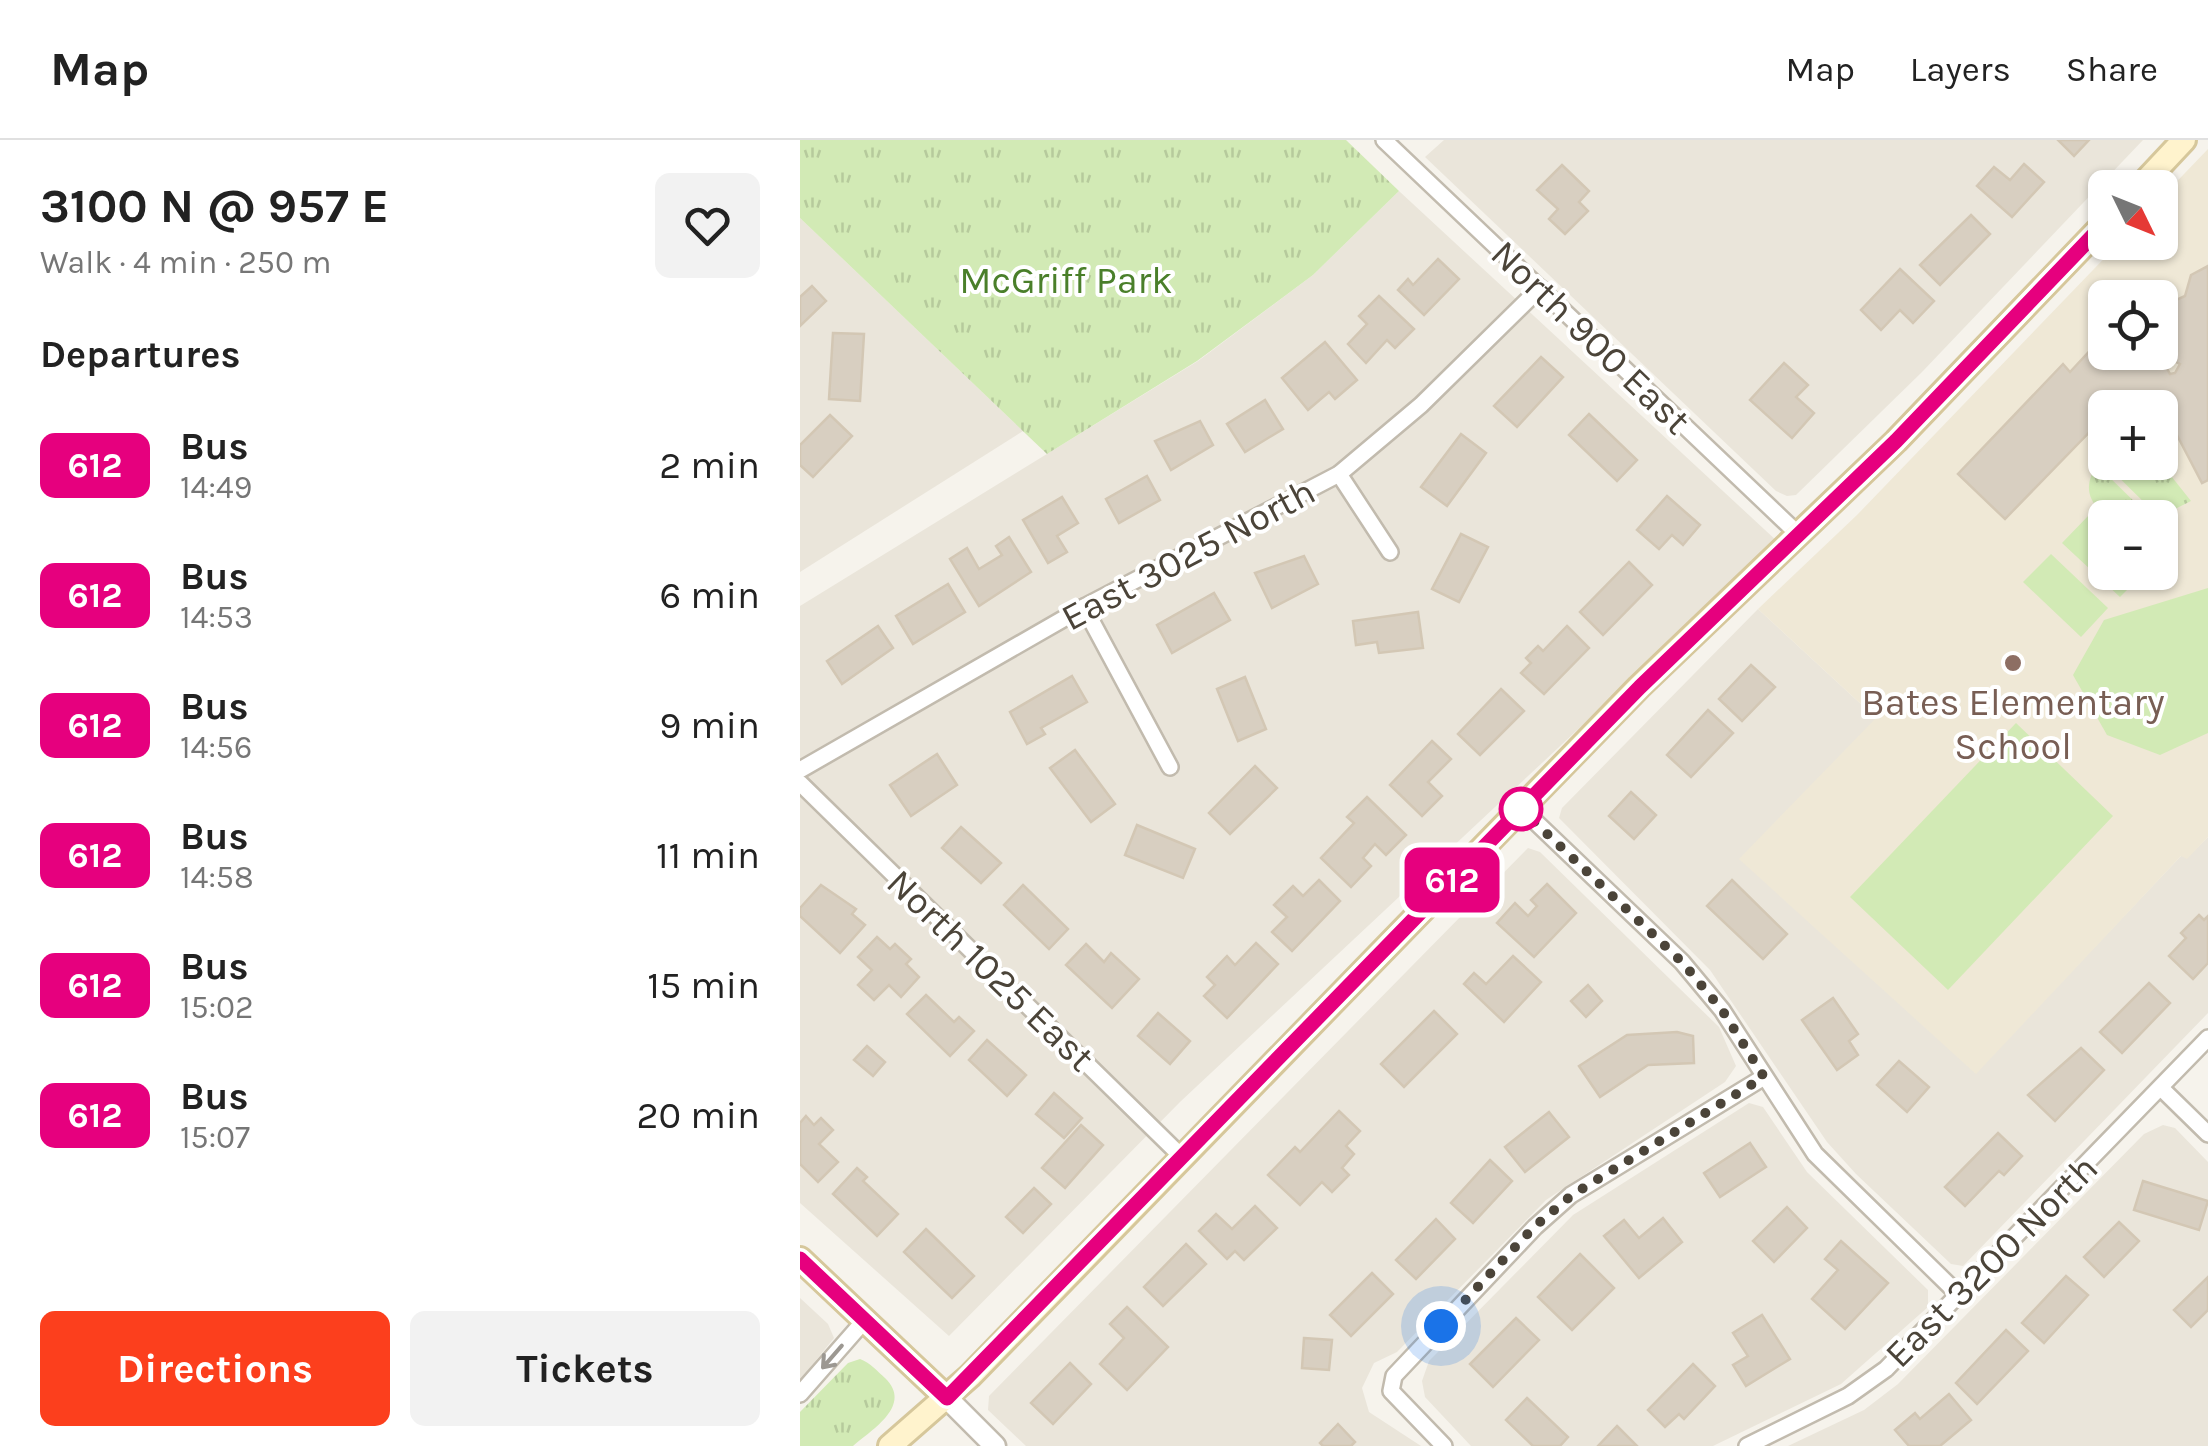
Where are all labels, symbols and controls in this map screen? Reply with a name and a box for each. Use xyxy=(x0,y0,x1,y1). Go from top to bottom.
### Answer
text: Map xyxy=(50,41,149,97)
text: Map xyxy=(1785,49,1855,90)
text: Layers xyxy=(1910,49,2011,90)
text: Share xyxy=(2066,49,2158,90)
north arrow xyxy=(2088,170,2178,260)
map controls xyxy=(2088,170,2178,590)
button: heart xyxy=(655,173,760,278)
text: 3100 N @ 957 E xyxy=(40,178,389,234)
street label: North 900 East xyxy=(1482,231,1700,444)
text: Walk · 4 min · 250 m xyxy=(40,244,331,281)
park label: McGriff Park xyxy=(959,258,1173,303)
button: locate xyxy=(2088,280,2178,370)
text: Departures xyxy=(40,332,240,377)
button: + xyxy=(2088,390,2178,480)
text: Bus xyxy=(180,424,249,469)
text: 2 min xyxy=(659,443,760,488)
text: 612 xyxy=(68,445,122,486)
text: 14:49 xyxy=(180,469,252,506)
street label: East 3025 North xyxy=(1054,469,1323,640)
button: − xyxy=(2088,500,2178,590)
text: Bus xyxy=(180,554,249,599)
text: 6 min xyxy=(659,573,760,618)
text: 612 xyxy=(68,575,122,616)
text: 14:53 xyxy=(180,599,253,636)
marker: Bates Elementary School xyxy=(2002,652,2024,674)
place label: Bates Elementary School xyxy=(1861,680,2165,769)
text: Bus xyxy=(180,684,249,729)
text: 9 min xyxy=(659,703,760,748)
text: 612 xyxy=(68,705,122,746)
text: 14:56 xyxy=(180,729,252,766)
unlabelled marker xyxy=(1500,788,1542,830)
text: Bus xyxy=(180,814,249,859)
text: 11 min xyxy=(656,833,760,878)
text: 612 xyxy=(68,835,122,876)
line badge: 612 xyxy=(1394,848,1510,912)
text: 14:58 xyxy=(180,859,254,896)
street label: North 1025 East xyxy=(878,860,1104,1081)
text: 612 xyxy=(1425,860,1479,901)
text: Bus xyxy=(180,944,249,989)
text: 15 min xyxy=(647,963,760,1008)
text: 612 xyxy=(68,965,122,1006)
text: 15:02 xyxy=(180,989,254,1026)
text: Bus xyxy=(180,1074,249,1119)
text: 20 min xyxy=(637,1093,760,1138)
text: 612 xyxy=(68,1095,122,1136)
text: 15:07 xyxy=(180,1119,250,1156)
street label: East 3200 North xyxy=(1876,1146,2107,1377)
your location xyxy=(1416,1301,1466,1351)
button: Directions xyxy=(40,1311,390,1426)
button: Tickets xyxy=(410,1311,760,1426)
one-way arrow xyxy=(821,1344,844,1369)

